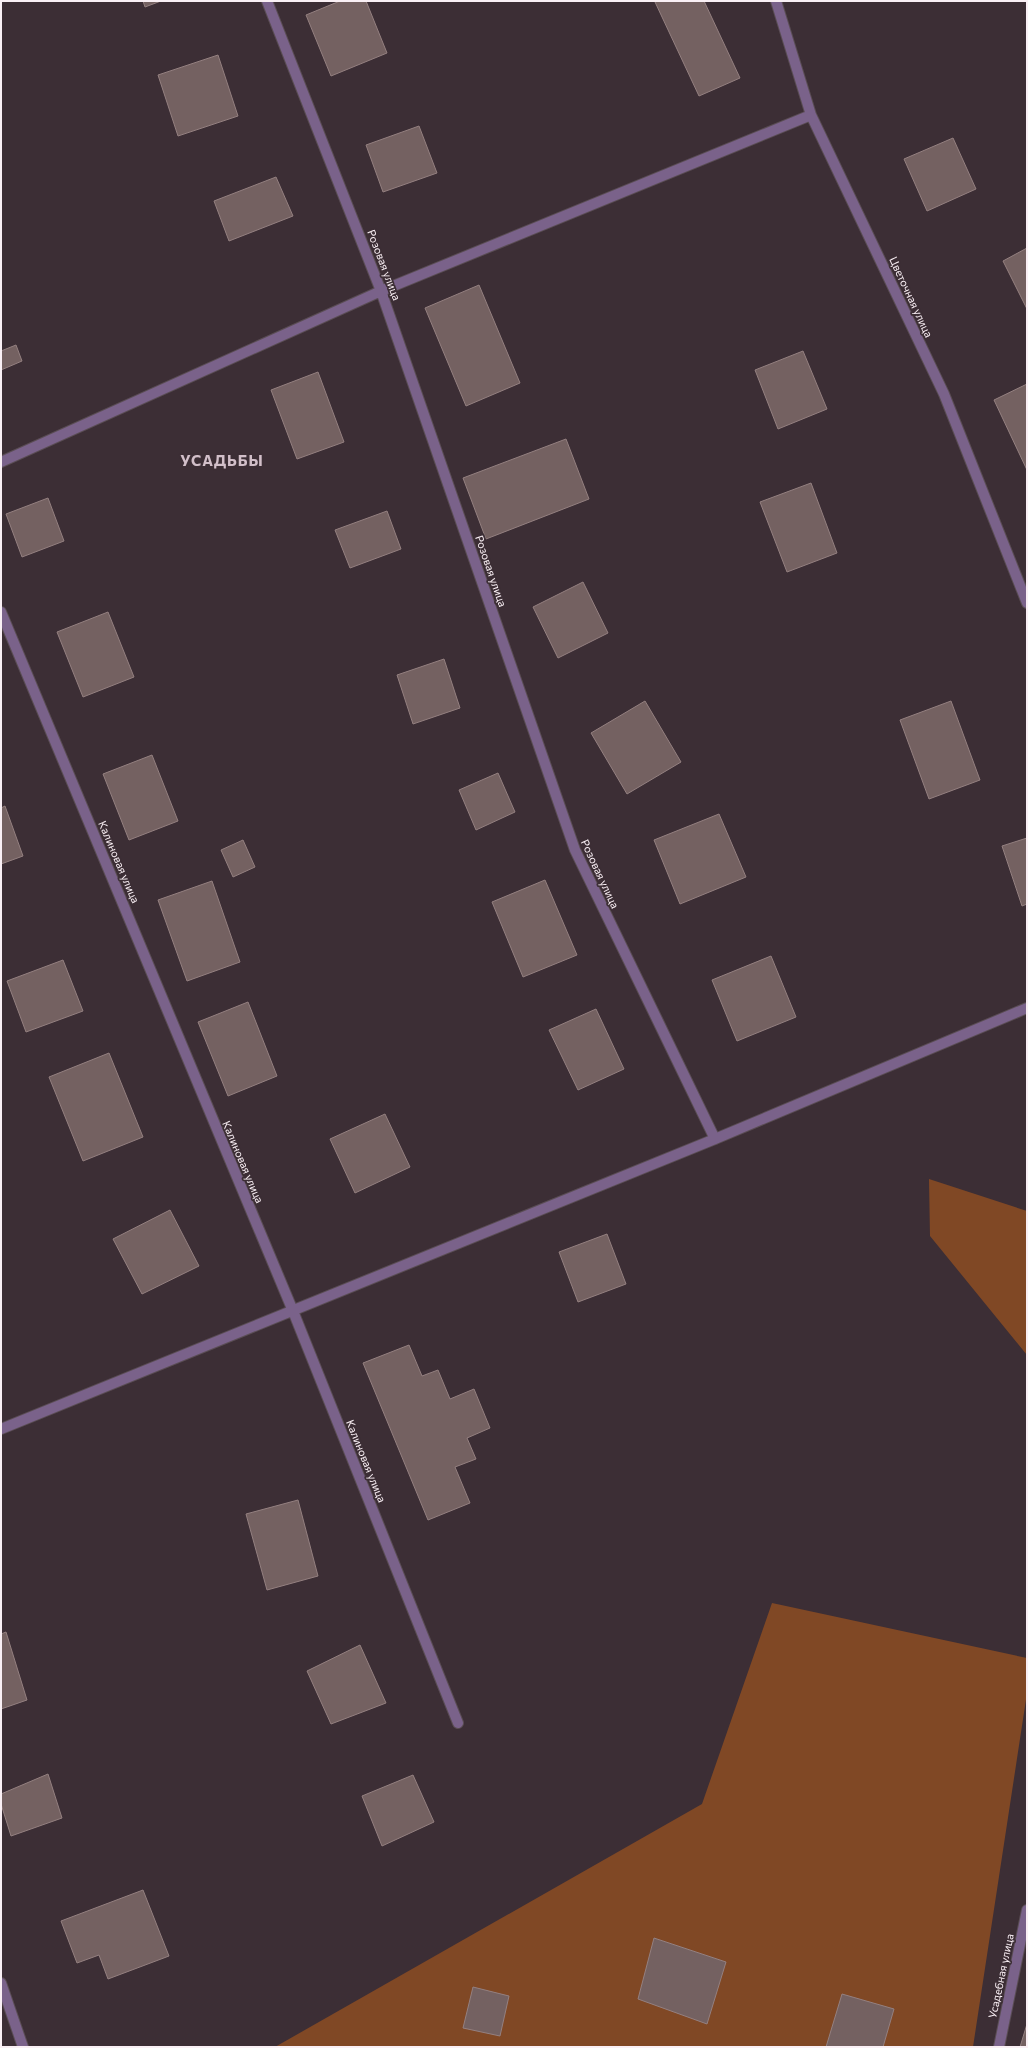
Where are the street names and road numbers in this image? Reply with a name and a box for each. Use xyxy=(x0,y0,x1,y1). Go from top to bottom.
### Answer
street label: Розовая улица xyxy=(365,228,404,302)
street label: Цветочная улица xyxy=(887,254,936,339)
street label: Розовая улица xyxy=(473,533,510,608)
street label: Калиновая улица xyxy=(96,819,143,905)
street label: Розовая улица xyxy=(579,837,622,910)
street label: Калиновая улица xyxy=(220,1119,267,1205)
street label: Калиновая улица xyxy=(344,1418,389,1504)
street label: Усадебная улица xyxy=(985,1932,1016,2020)

